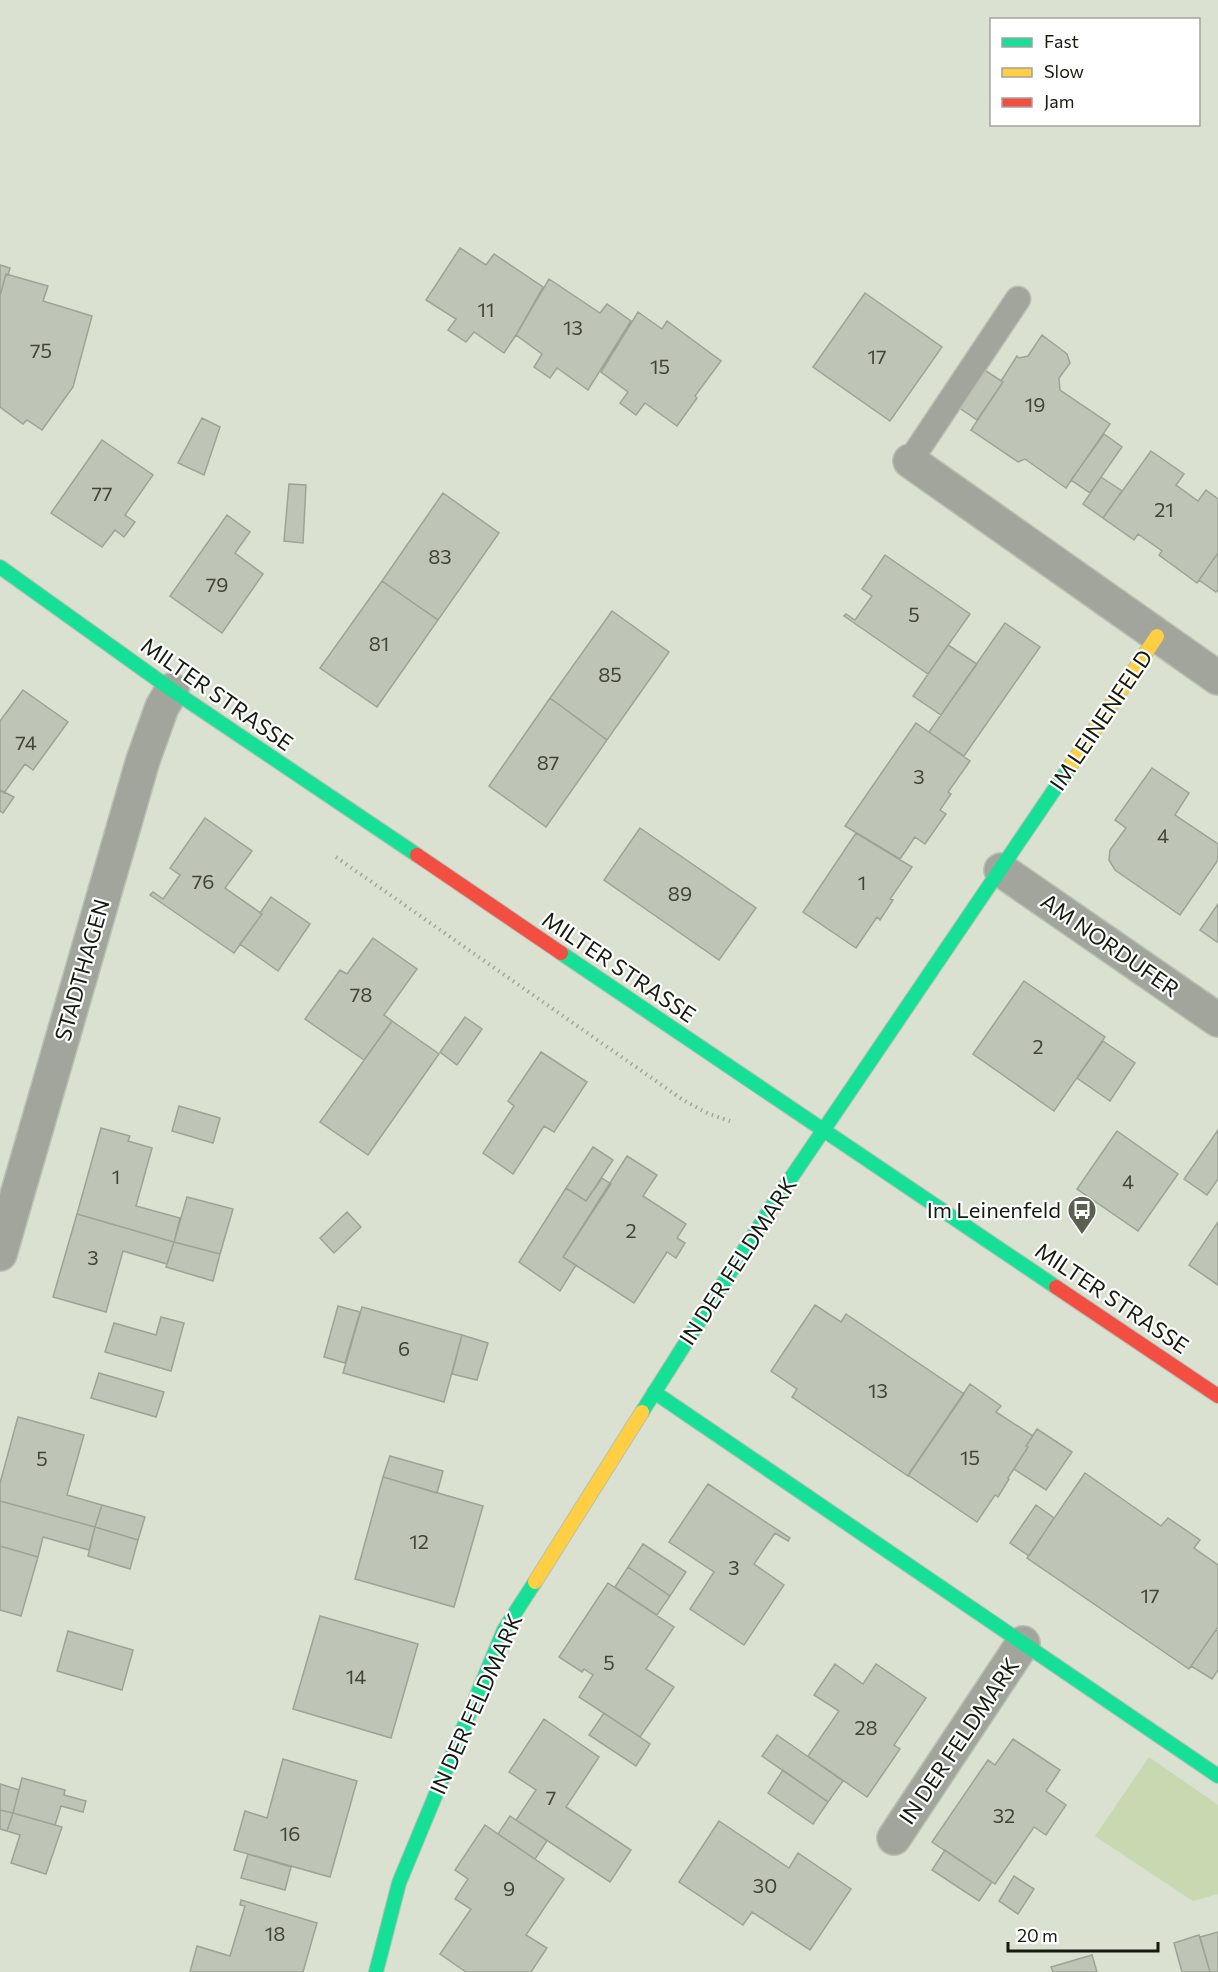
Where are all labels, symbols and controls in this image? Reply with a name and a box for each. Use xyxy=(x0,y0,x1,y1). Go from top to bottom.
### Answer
legend xyxy=(990,18,1200,126)
text: Fast xyxy=(1044,30,1079,52)
text: Slow xyxy=(1044,60,1084,82)
text: Jam xyxy=(1044,90,1074,112)
house number: 11 xyxy=(477,297,495,321)
house number: 13 xyxy=(563,315,583,339)
house number: 75 xyxy=(30,338,52,362)
house number: 17 xyxy=(867,344,887,368)
house number: 15 xyxy=(650,354,670,378)
house number: 19 xyxy=(1025,392,1045,416)
house number: 77 xyxy=(91,481,113,505)
house number: 21 xyxy=(1154,497,1174,521)
house number: 83 xyxy=(428,544,452,568)
house number: 79 xyxy=(206,572,228,596)
house number: 5 xyxy=(908,602,920,626)
street label: MILTER STRASSE xyxy=(136,631,298,756)
house number: 81 xyxy=(369,631,389,655)
street label: IM LEINENFELD xyxy=(1044,644,1158,795)
house number: 85 xyxy=(598,662,622,686)
house number: 74 xyxy=(15,730,37,754)
house number: 87 xyxy=(537,750,559,774)
house number: 3 xyxy=(913,764,925,788)
house number: 4 xyxy=(1157,823,1169,847)
house number: 76 xyxy=(192,869,214,893)
house number: 1 xyxy=(858,870,866,894)
house number: 89 xyxy=(668,881,692,905)
street label: AM NORDUFER xyxy=(1036,887,1185,1002)
street label: STADTHAGEN xyxy=(48,896,115,1044)
street label: MILTER STRASSE xyxy=(537,905,701,1028)
house number: 78 xyxy=(350,982,372,1006)
house number: 2 xyxy=(1032,1034,1044,1058)
house number: 1 xyxy=(112,1164,120,1188)
house number: 4 xyxy=(1122,1169,1134,1193)
street label: IN DER FELDMARK xyxy=(673,1171,802,1350)
bus stop icon: Im Leinenfeld xyxy=(1066,1194,1098,1236)
place label: Im Leinenfeld xyxy=(927,1196,1061,1223)
house number: 2 xyxy=(625,1218,637,1242)
street label: MILTER STRASSE xyxy=(1030,1236,1194,1359)
house number: 3 xyxy=(87,1245,99,1269)
house number: 6 xyxy=(398,1336,410,1360)
house number: 13 xyxy=(868,1378,888,1402)
house number: 15 xyxy=(960,1445,980,1469)
house number: 5 xyxy=(36,1446,48,1470)
house number: 12 xyxy=(409,1529,429,1553)
house number: 3 xyxy=(728,1555,740,1579)
house number: 17 xyxy=(1140,1583,1160,1607)
street label: IN DER FELDMARK xyxy=(424,1609,528,1798)
house number: 5 xyxy=(603,1650,615,1674)
street label: IN DER FELDMARK xyxy=(893,1652,1024,1829)
house number: 14 xyxy=(346,1664,366,1688)
house number: 28 xyxy=(854,1715,878,1739)
house number: 7 xyxy=(546,1785,556,1809)
house number: 32 xyxy=(993,1803,1015,1827)
house number: 16 xyxy=(280,1821,300,1845)
house number: 30 xyxy=(753,1873,777,1897)
house number: 9 xyxy=(503,1876,515,1900)
scale bar xyxy=(1008,1915,1158,1953)
house number: 18 xyxy=(265,1921,285,1945)
text: 20 m xyxy=(1017,1924,1058,1946)

